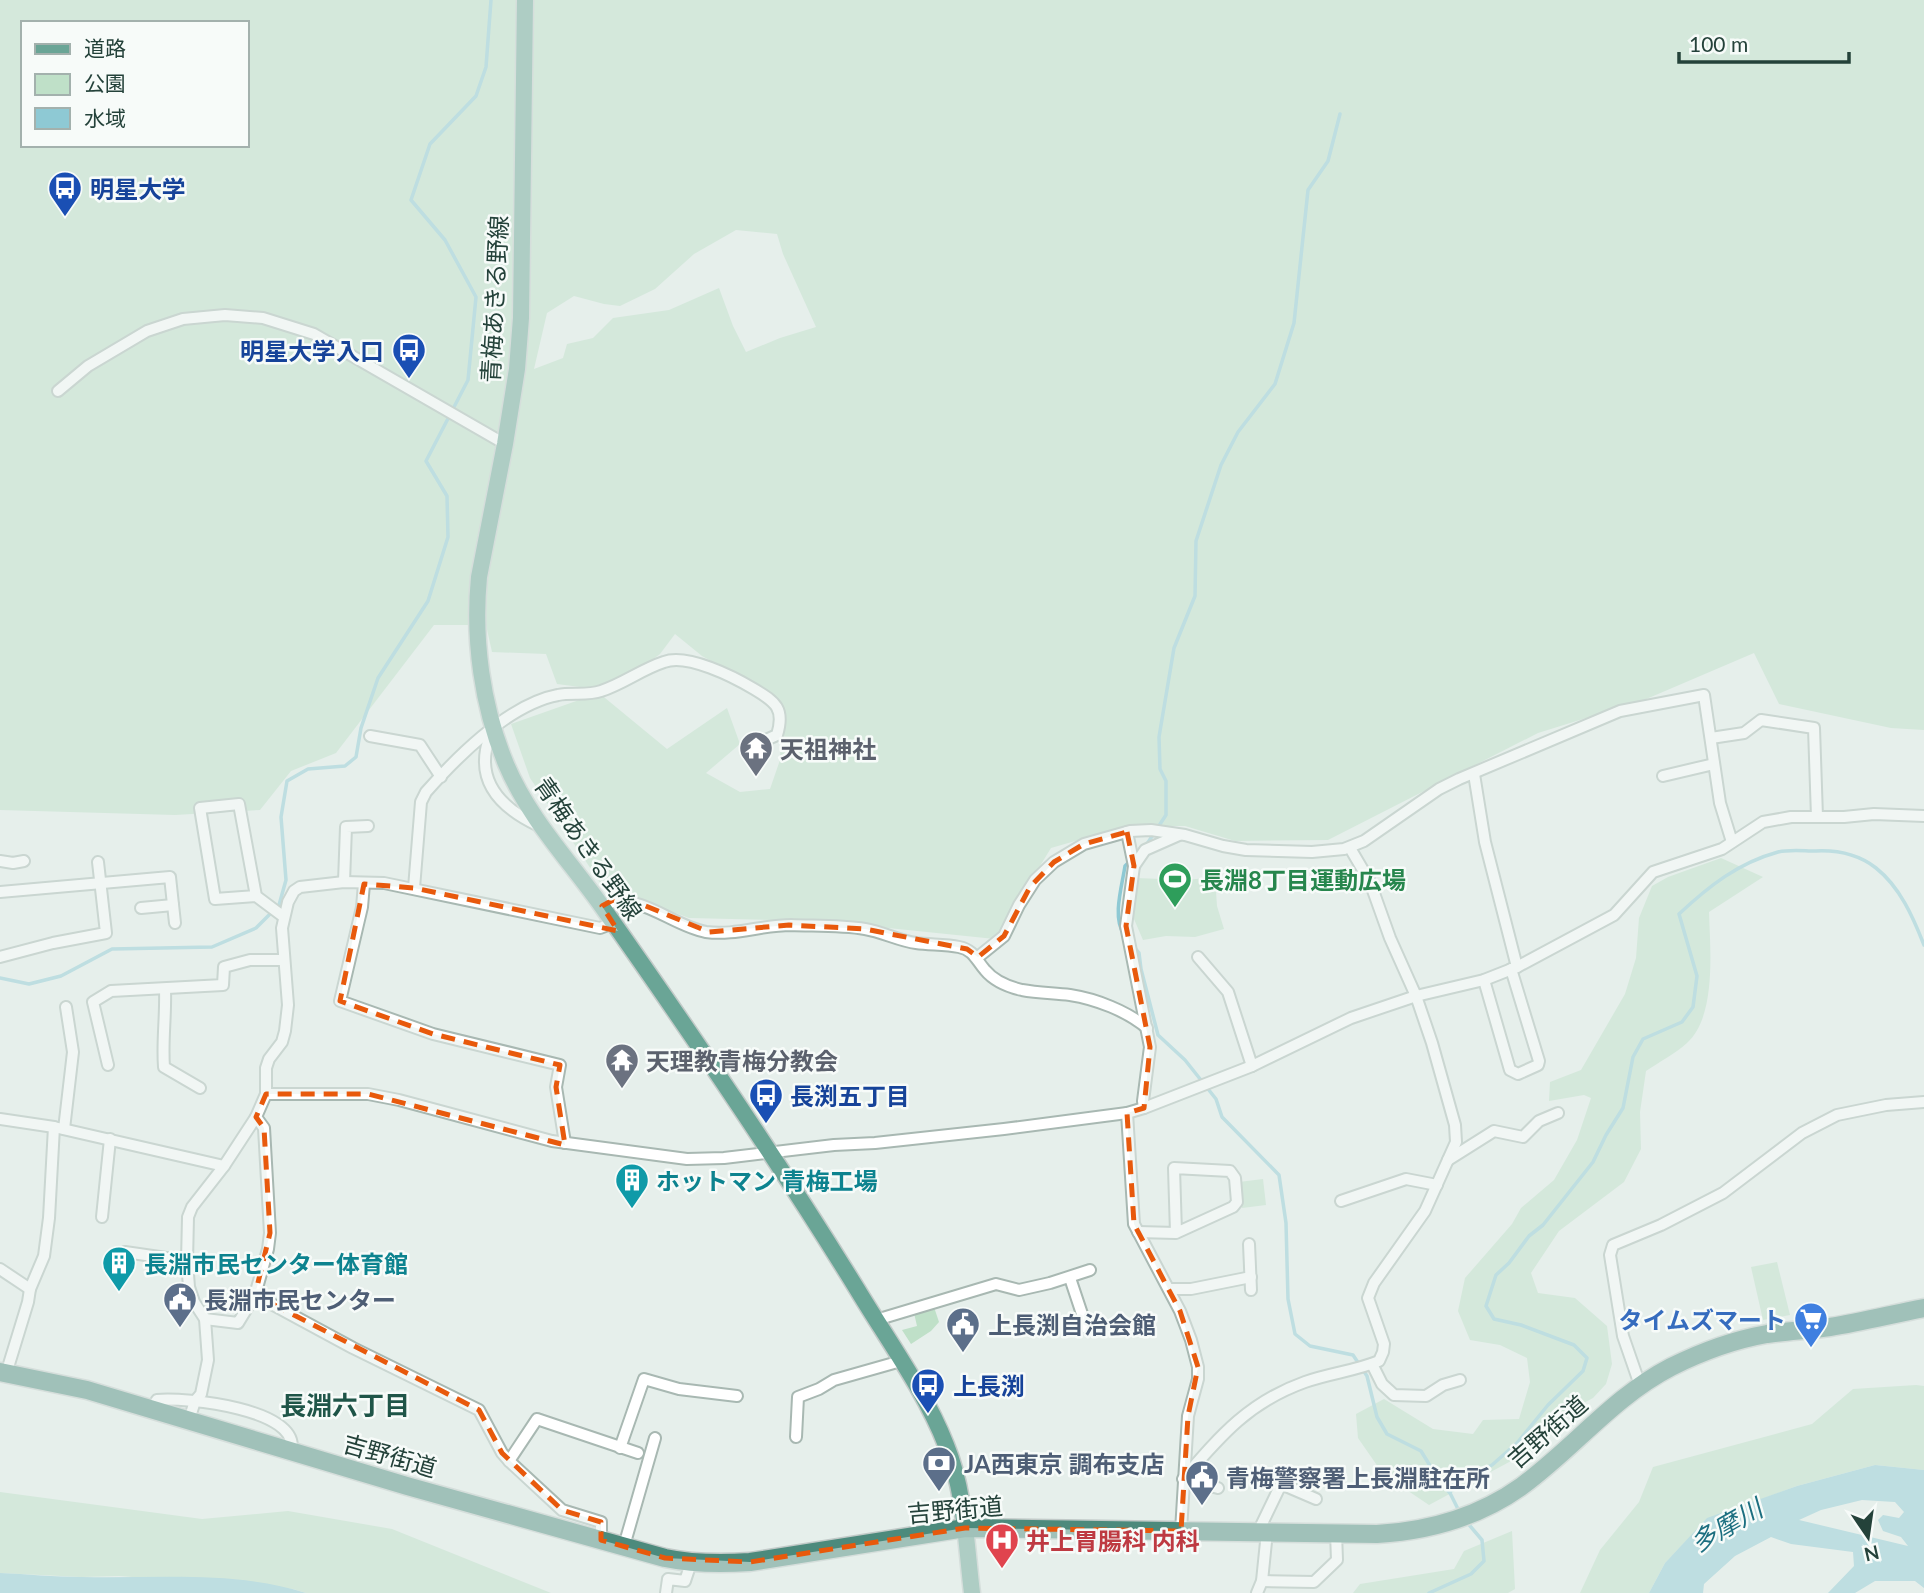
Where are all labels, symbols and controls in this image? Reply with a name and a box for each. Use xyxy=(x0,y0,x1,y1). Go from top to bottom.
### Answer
legend xyxy=(21,21,248,147)
scale bar xyxy=(1679,21,1849,65)
text: 100 m xyxy=(1689,31,1748,56)
text: 道路 xyxy=(84,35,126,60)
text: 公園 xyxy=(84,70,126,95)
text: 水域 xyxy=(84,105,126,130)
bus stop icon: 明星大学 xyxy=(46,169,84,218)
place label: 明星大学 xyxy=(90,174,186,203)
street label: 青梅あきる野線 xyxy=(475,215,513,383)
bus stop icon: 明星大学入口 xyxy=(390,331,428,380)
place label: 明星大学入口 xyxy=(240,336,384,365)
temple icon: 天祖神社 xyxy=(737,729,775,778)
place label: 天祖神社 xyxy=(780,734,876,763)
street label: 青梅あきる野線 xyxy=(529,771,649,925)
sports icon: 長淵8丁目運動広場 xyxy=(1156,860,1194,909)
place label: 長淵8丁目運動広場 xyxy=(1200,865,1406,894)
temple icon: 天理教青梅分教会 xyxy=(603,1041,641,1090)
place label: 天理教青梅分教会 xyxy=(646,1046,838,1075)
bus stop icon: 長渕五丁目 xyxy=(747,1076,785,1125)
place label: 長渕五丁目 xyxy=(790,1081,910,1110)
building icon: ホットマン 青梅工場 xyxy=(613,1161,651,1210)
place label: ホットマン 青梅工場 xyxy=(656,1166,878,1195)
building icon: 長淵市民センター体育館 xyxy=(100,1244,138,1293)
place label: 長淵市民センター体育館 xyxy=(144,1249,408,1278)
public building icon: 長淵市民センター xyxy=(161,1280,199,1329)
place label: 長淵市民センター xyxy=(204,1285,396,1314)
supermarket icon: タイムズマート xyxy=(1792,1300,1830,1349)
public building icon: 上長渕自治会館 xyxy=(944,1305,982,1354)
place label: タイムズマート xyxy=(1618,1305,1786,1334)
place label: 上長渕自治会館 xyxy=(988,1310,1156,1339)
bus stop icon: 上長渕 xyxy=(909,1366,947,1415)
place label: 上長渕 xyxy=(953,1371,1025,1400)
district label: 長淵六丁目 xyxy=(280,1389,410,1421)
street label: 吉野街道 xyxy=(1501,1389,1593,1473)
street label: 吉野街道 xyxy=(340,1428,440,1482)
bank icon: JA西東京 調布支店 xyxy=(920,1444,958,1493)
place label: JA西東京 調布支店 xyxy=(964,1449,1165,1478)
public building icon: 青梅警察署上長淵駐在所 xyxy=(1183,1458,1221,1507)
place label: 青梅警察署上長淵駐在所 xyxy=(1226,1463,1490,1492)
street label: 吉野街道 xyxy=(906,1490,1004,1528)
water label: 多摩川 xyxy=(1684,1490,1770,1558)
north arrow xyxy=(1833,1502,1903,1572)
hospital icon: 井上胃腸科 内科 xyxy=(983,1521,1021,1570)
place label: 井上胃腸科 内科 xyxy=(1026,1526,1200,1555)
text: N xyxy=(1862,1541,1882,1567)

